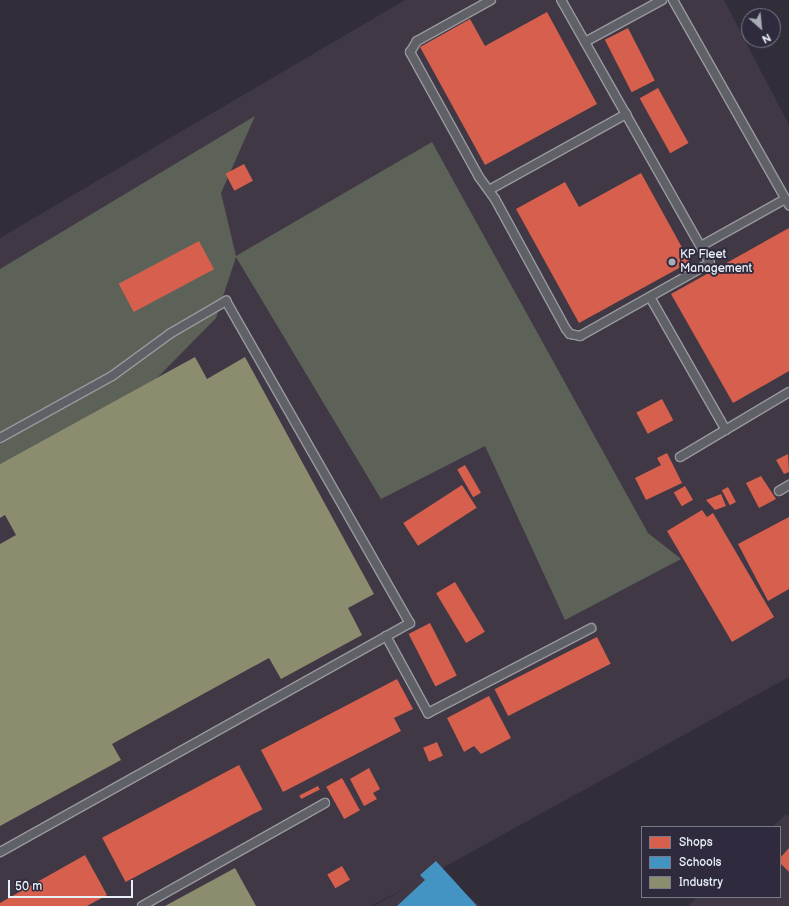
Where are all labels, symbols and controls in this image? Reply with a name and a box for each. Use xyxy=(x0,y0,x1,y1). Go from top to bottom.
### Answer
north arrow xyxy=(741,8,781,48)
text: N xyxy=(760,31,773,46)
place label: KP Fleet Management xyxy=(680,248,752,276)
marker: KP Fleet Management xyxy=(667,257,677,267)
legend xyxy=(641,826,781,898)
text: Shops xyxy=(679,835,713,850)
text: Schools xyxy=(679,855,722,870)
scale bar xyxy=(10,872,135,898)
text: Industry xyxy=(679,875,723,890)
text: 50 m xyxy=(15,879,42,894)

